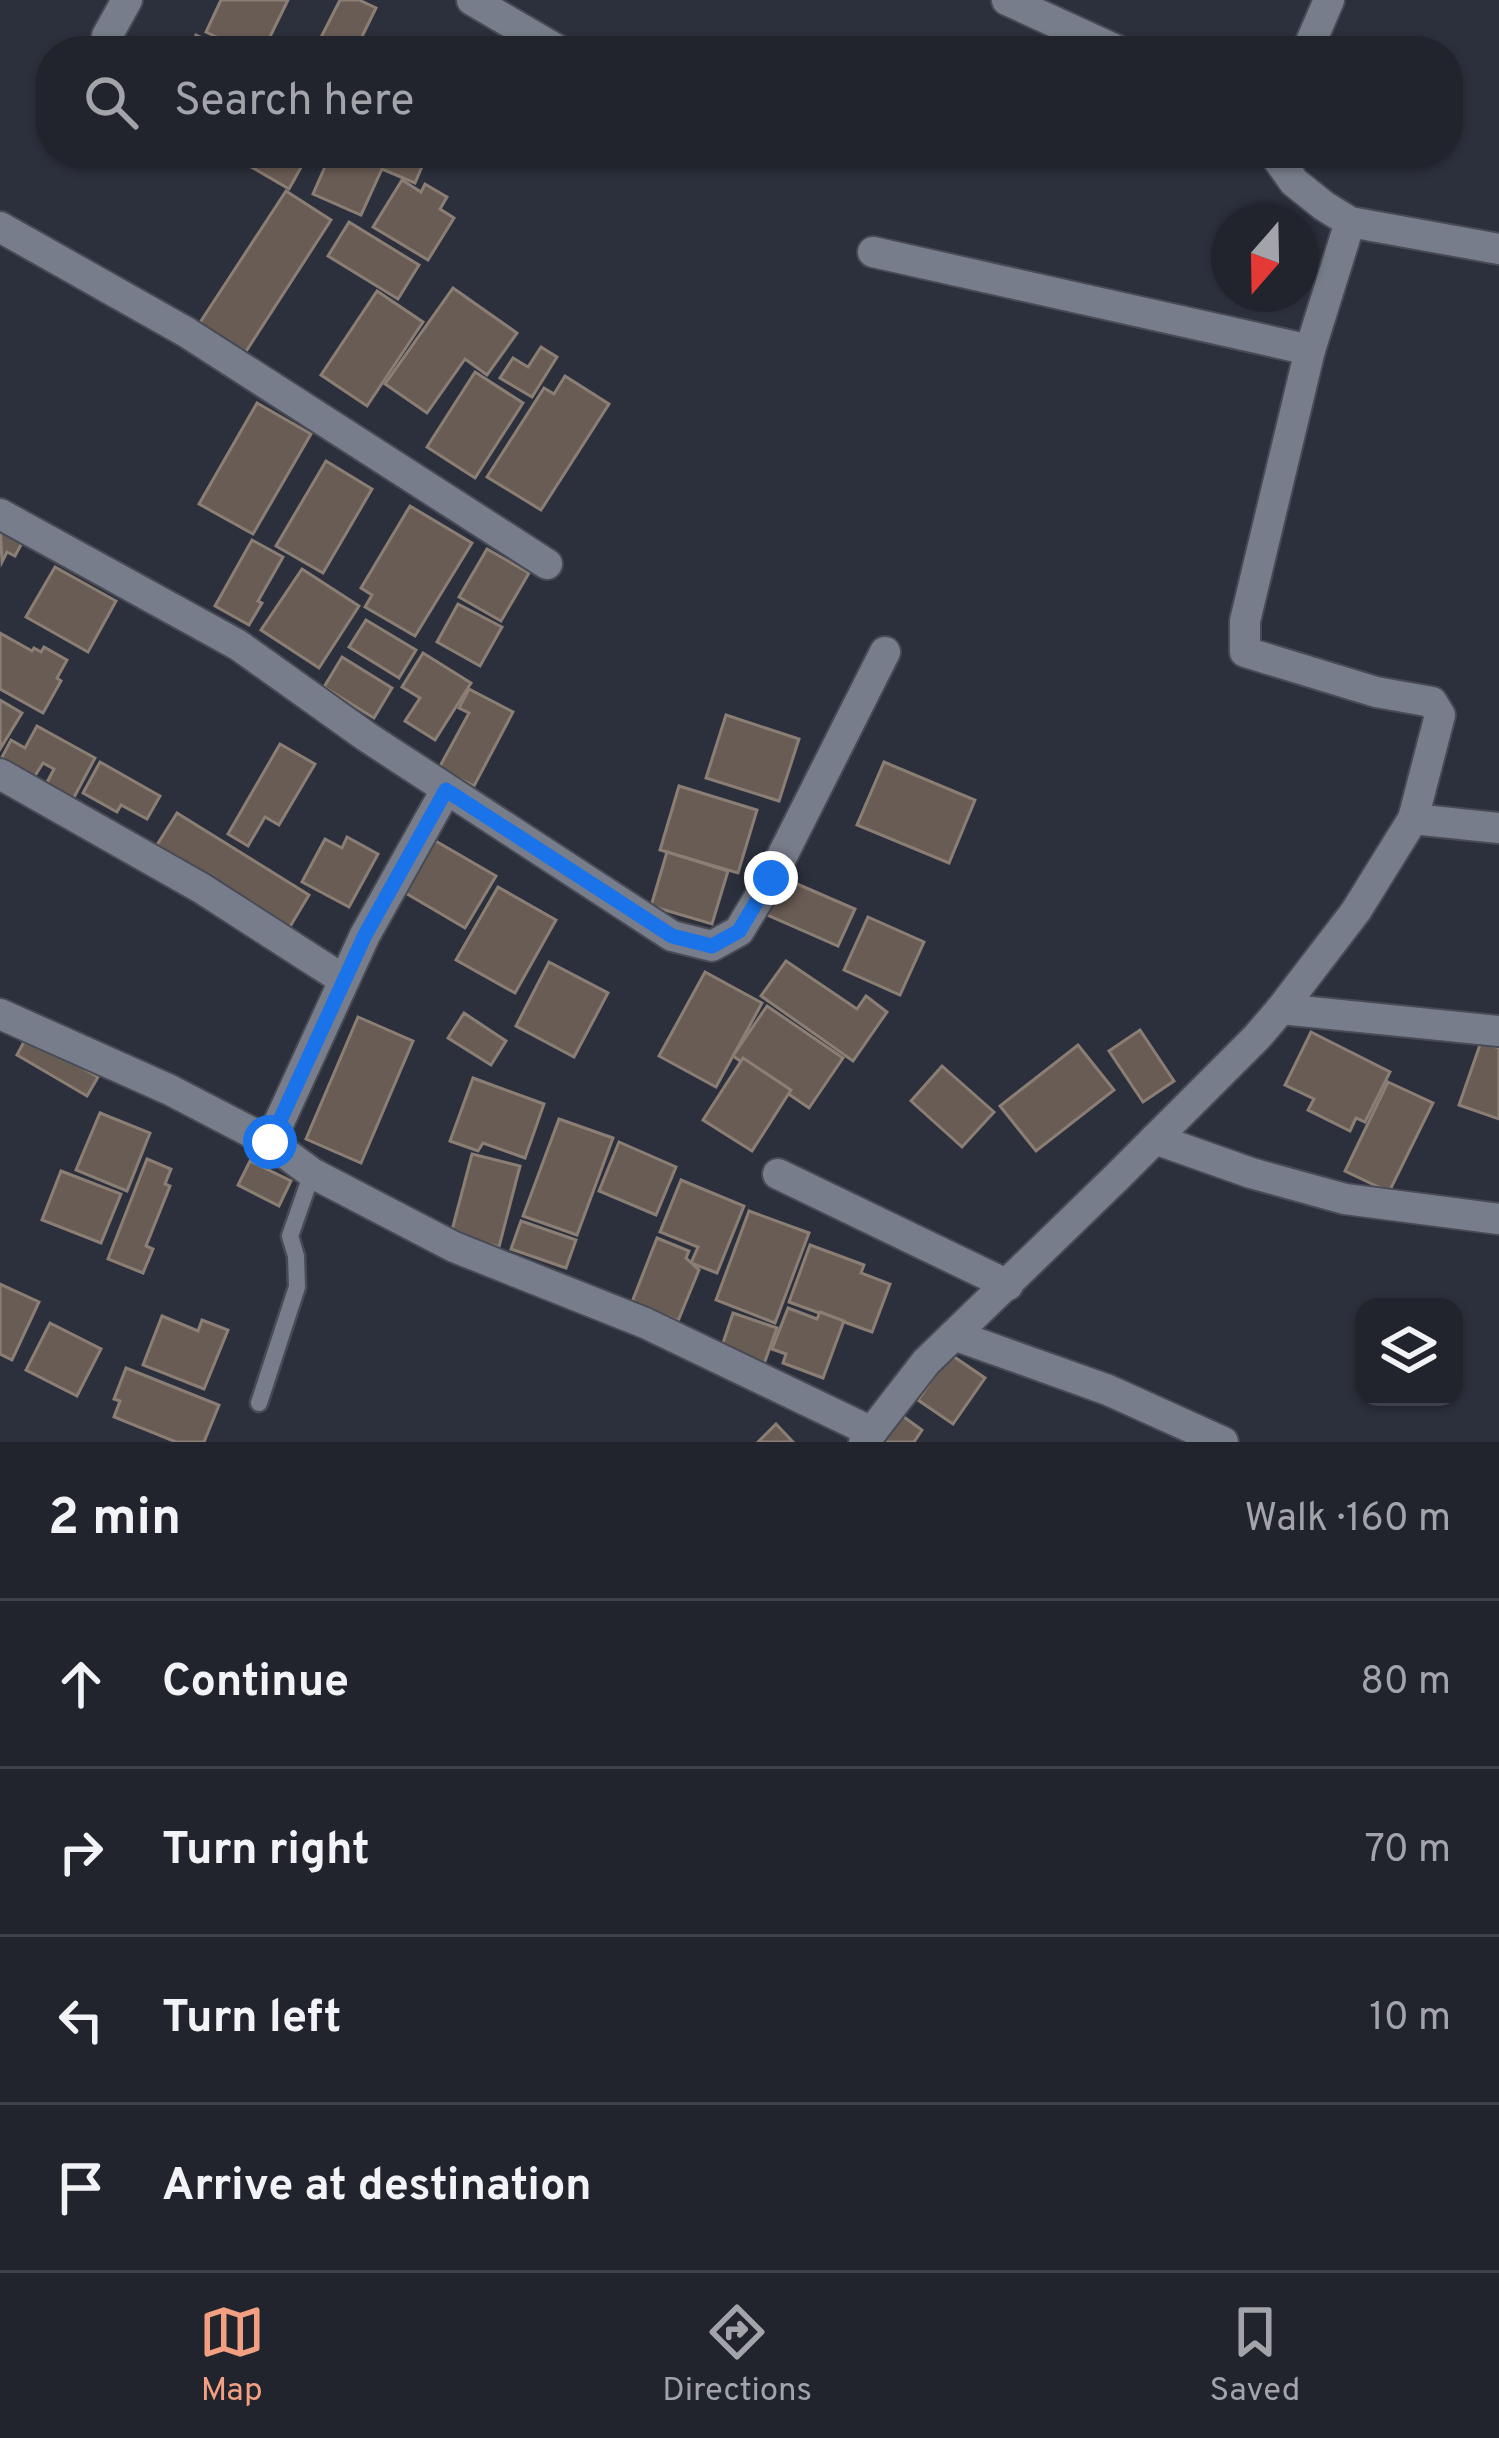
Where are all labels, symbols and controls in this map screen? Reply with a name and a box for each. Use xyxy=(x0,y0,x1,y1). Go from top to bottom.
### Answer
search box xyxy=(36,36,1463,168)
icon: search xyxy=(78,69,144,135)
text: Search here xyxy=(174,74,414,131)
north arrow xyxy=(1211,204,1319,312)
route end xyxy=(744,851,798,905)
route start xyxy=(243,1115,297,1169)
map controls xyxy=(1355,1298,1463,1406)
button: layers xyxy=(1355,1298,1463,1406)
text: 2 min xyxy=(48,1488,181,1553)
text: Walk · 160 m xyxy=(1244,1496,1451,1545)
icon: ahead xyxy=(48,1651,114,1717)
text: Continue xyxy=(162,1655,349,1712)
text: 80 m xyxy=(1360,1659,1451,1708)
icon: right xyxy=(48,1819,114,1885)
text: Turn right xyxy=(162,1823,370,1880)
text: 70 m xyxy=(1365,1827,1451,1876)
icon: left xyxy=(48,1987,114,2053)
text: Turn left xyxy=(162,1991,341,2048)
text: 10 m xyxy=(1369,1995,1451,2044)
icon: arrive xyxy=(48,2155,114,2221)
text: Arrive at destination xyxy=(162,2159,592,2216)
tab: Map xyxy=(199,2299,265,2413)
tab: Directions xyxy=(662,2299,812,2413)
tab: Saved xyxy=(1210,2299,1300,2413)

